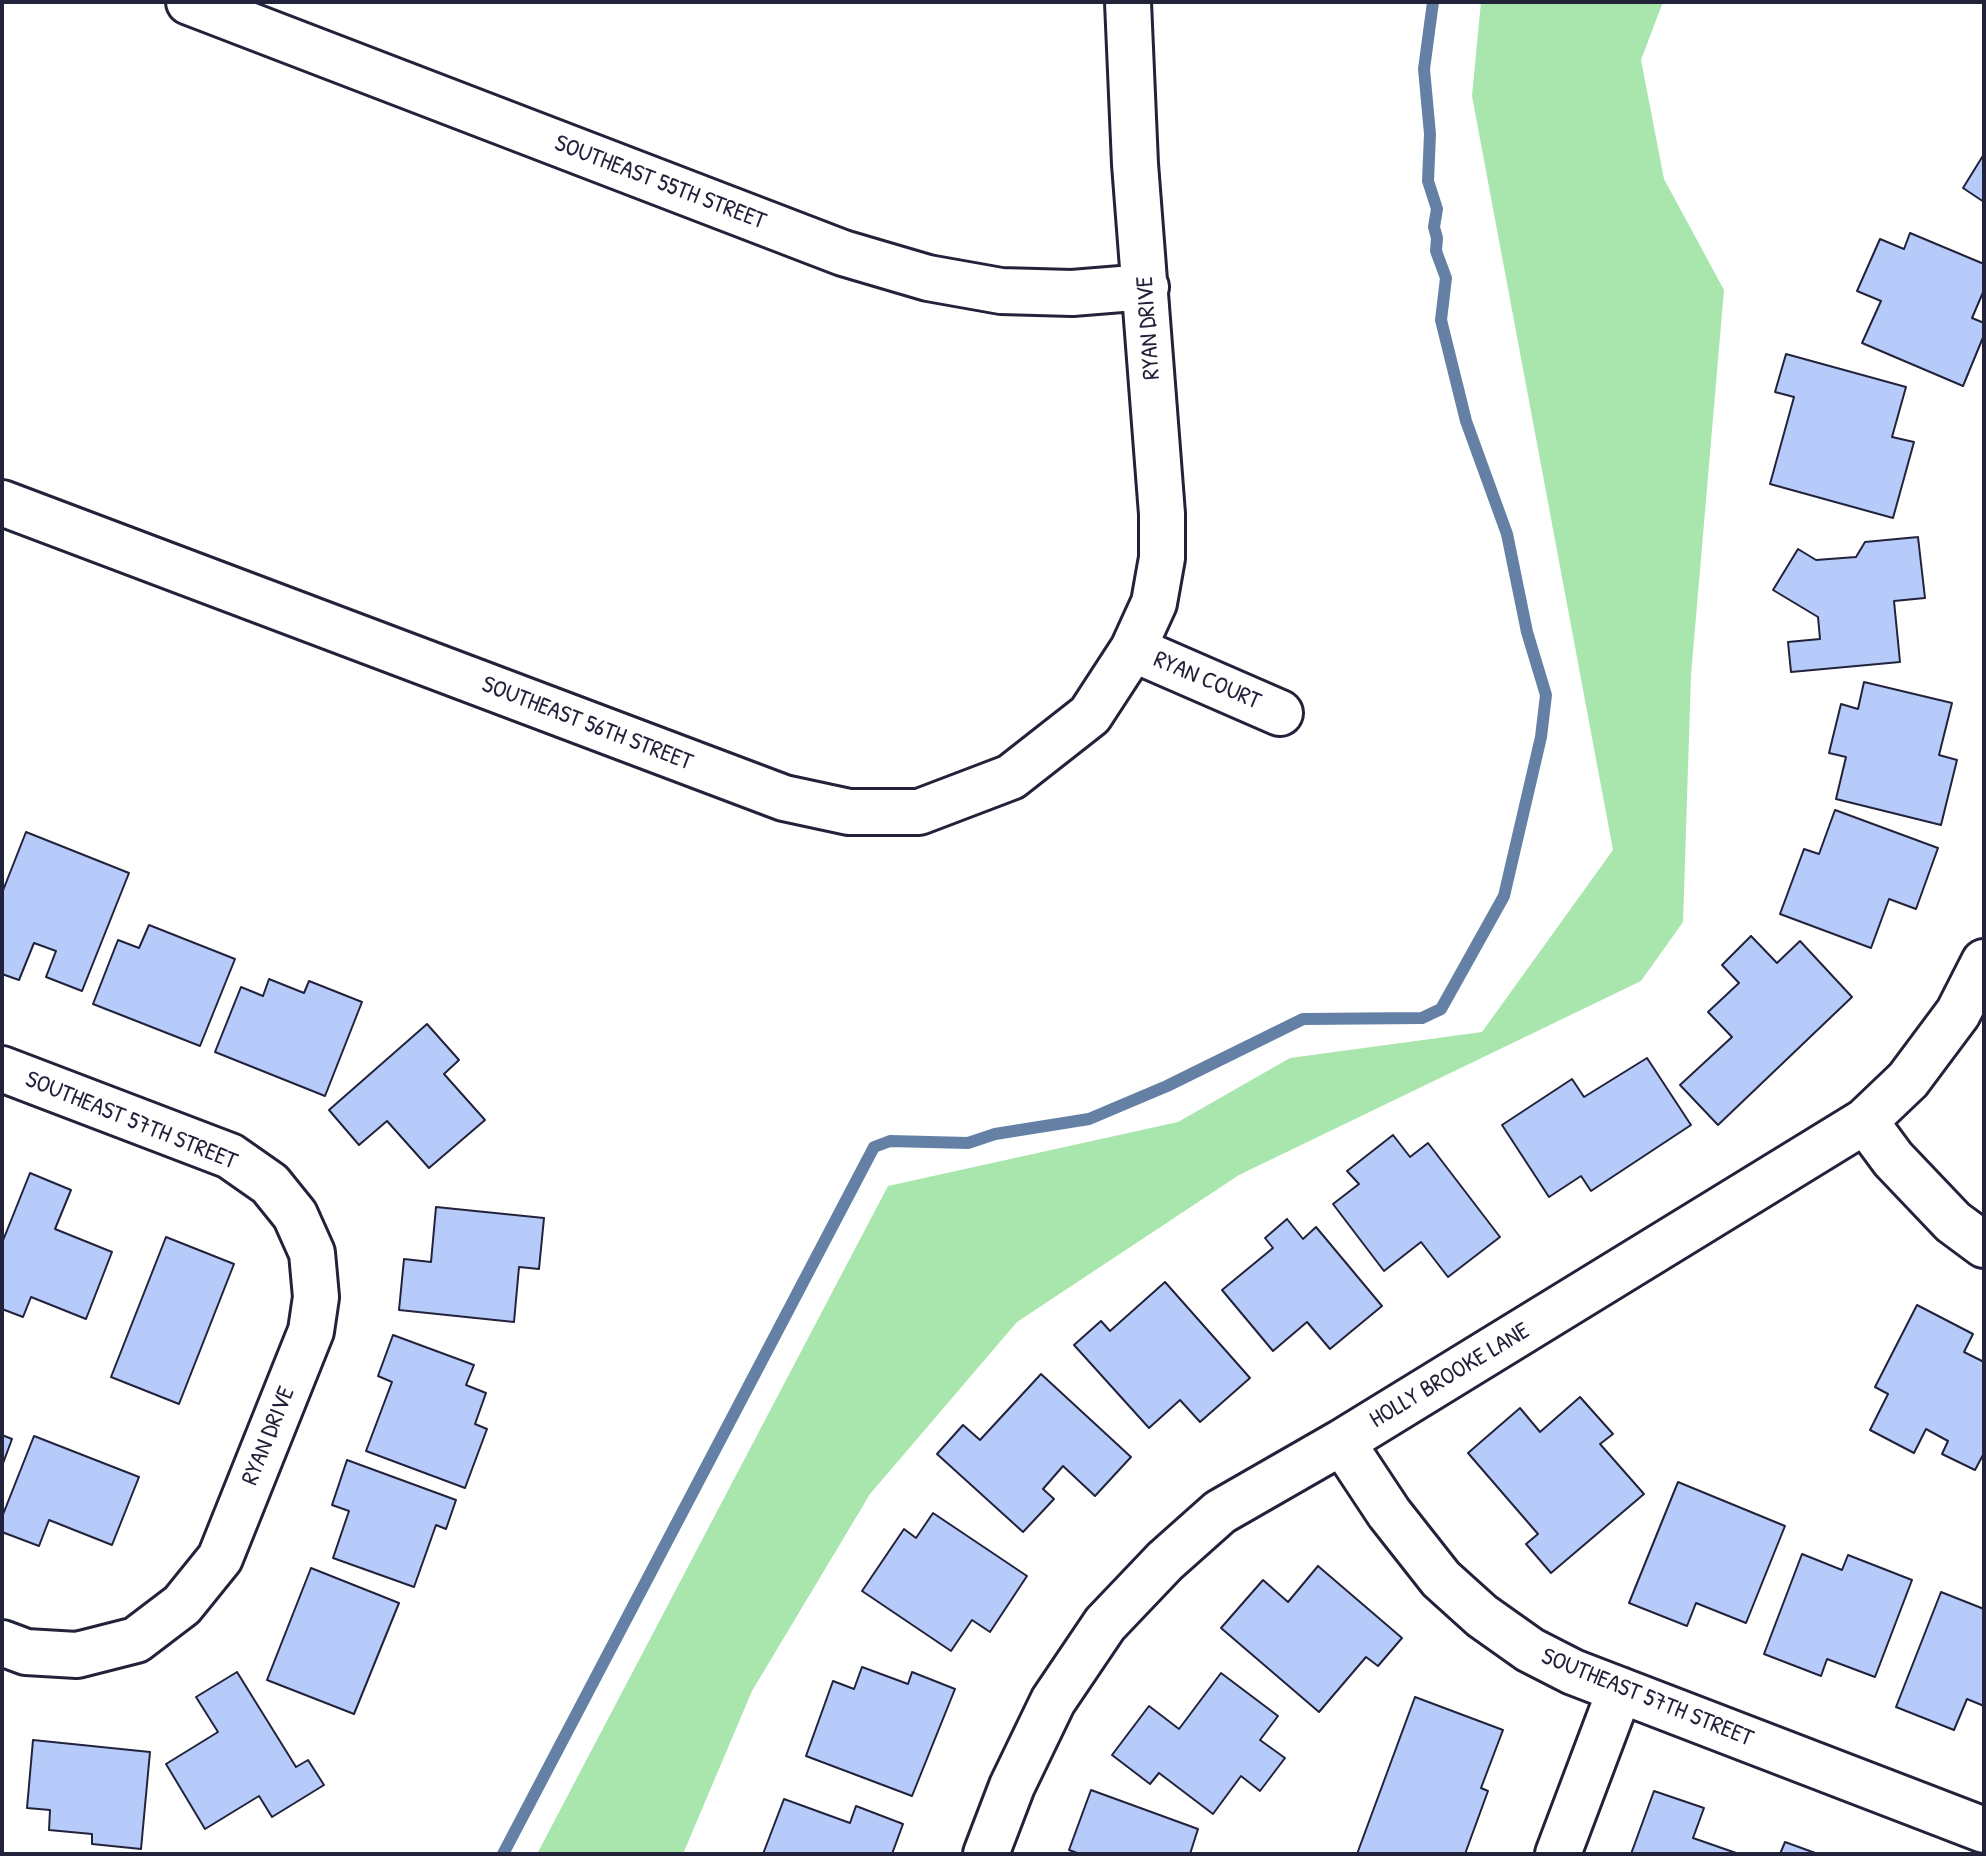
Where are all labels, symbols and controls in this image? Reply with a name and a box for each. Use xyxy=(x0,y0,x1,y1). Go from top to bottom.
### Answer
street label: SOUTHEAST 55TH STREET xyxy=(550,129,770,237)
street label: RYAN DRIVE xyxy=(1131,275,1167,381)
street label: RYAN COURT xyxy=(1149,646,1265,716)
street label: SOUTHEAST 56TH STREET xyxy=(478,671,696,777)
street label: SOUTHEAST 57TH STREET xyxy=(21,1065,241,1177)
street label: HOLLY BROOKE LANE xyxy=(1365,1317,1535,1435)
street label: RYAN DRIVE xyxy=(236,1383,302,1489)
street label: SOUTHEAST 57TH STREET xyxy=(1537,1642,1757,1754)

